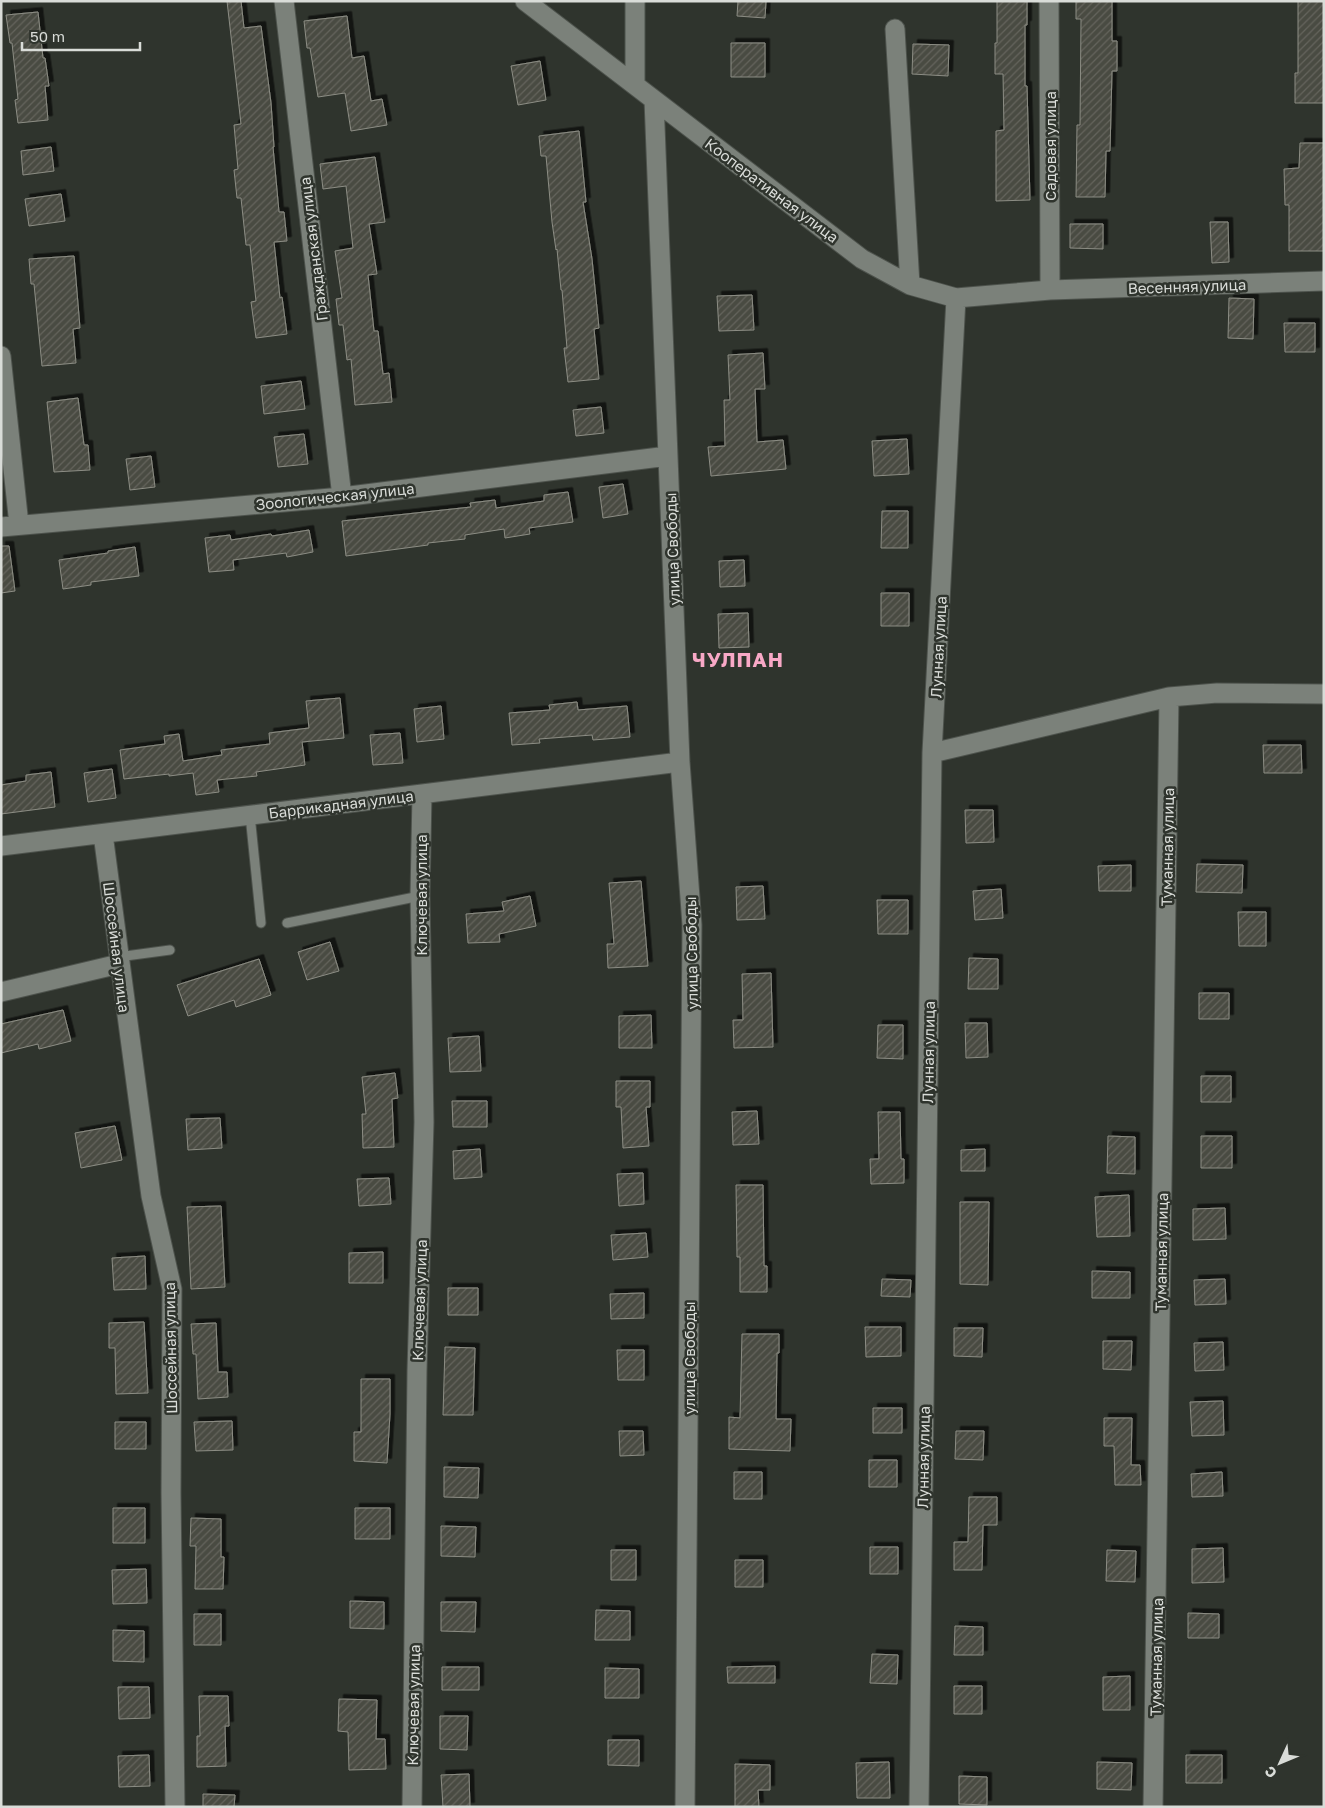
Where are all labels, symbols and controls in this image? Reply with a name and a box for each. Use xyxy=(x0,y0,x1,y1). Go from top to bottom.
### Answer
scale bar xyxy=(22,20,140,52)
text: 50 m xyxy=(30,27,65,45)
street label: Садовая улица xyxy=(1041,91,1059,201)
street label: Кооперативная улица xyxy=(702,134,842,246)
street label: Гражданская улица xyxy=(295,176,331,322)
street label: Весенняя улица xyxy=(1127,275,1247,297)
street label: Зоологическая улица xyxy=(255,479,415,513)
street label: улица Свободы xyxy=(661,492,683,606)
street label: Лунная улица xyxy=(926,596,950,698)
district label: ЧУЛПАН xyxy=(692,647,784,671)
street label: Баррикадная улица xyxy=(267,786,415,822)
street label: Туманная улица xyxy=(1157,787,1177,907)
street label: Ключевая улица xyxy=(412,834,430,956)
street label: Шоссейная улица xyxy=(100,881,134,1013)
street label: улица Свободы xyxy=(681,896,701,1010)
street label: Лунная улица xyxy=(918,1001,938,1103)
street label: Туманная улица xyxy=(1151,1192,1171,1312)
street label: Ключевая улица xyxy=(408,1239,430,1361)
street label: Шоссейная улица xyxy=(160,1282,180,1414)
street label: улица Свободы xyxy=(680,1301,698,1415)
street label: Лунная улица xyxy=(913,1406,933,1508)
street label: Туманная улица xyxy=(1146,1597,1166,1717)
street label: Ключевая улица xyxy=(403,1644,423,1766)
north arrow xyxy=(1255,1738,1305,1788)
text: С xyxy=(1261,1763,1280,1782)

